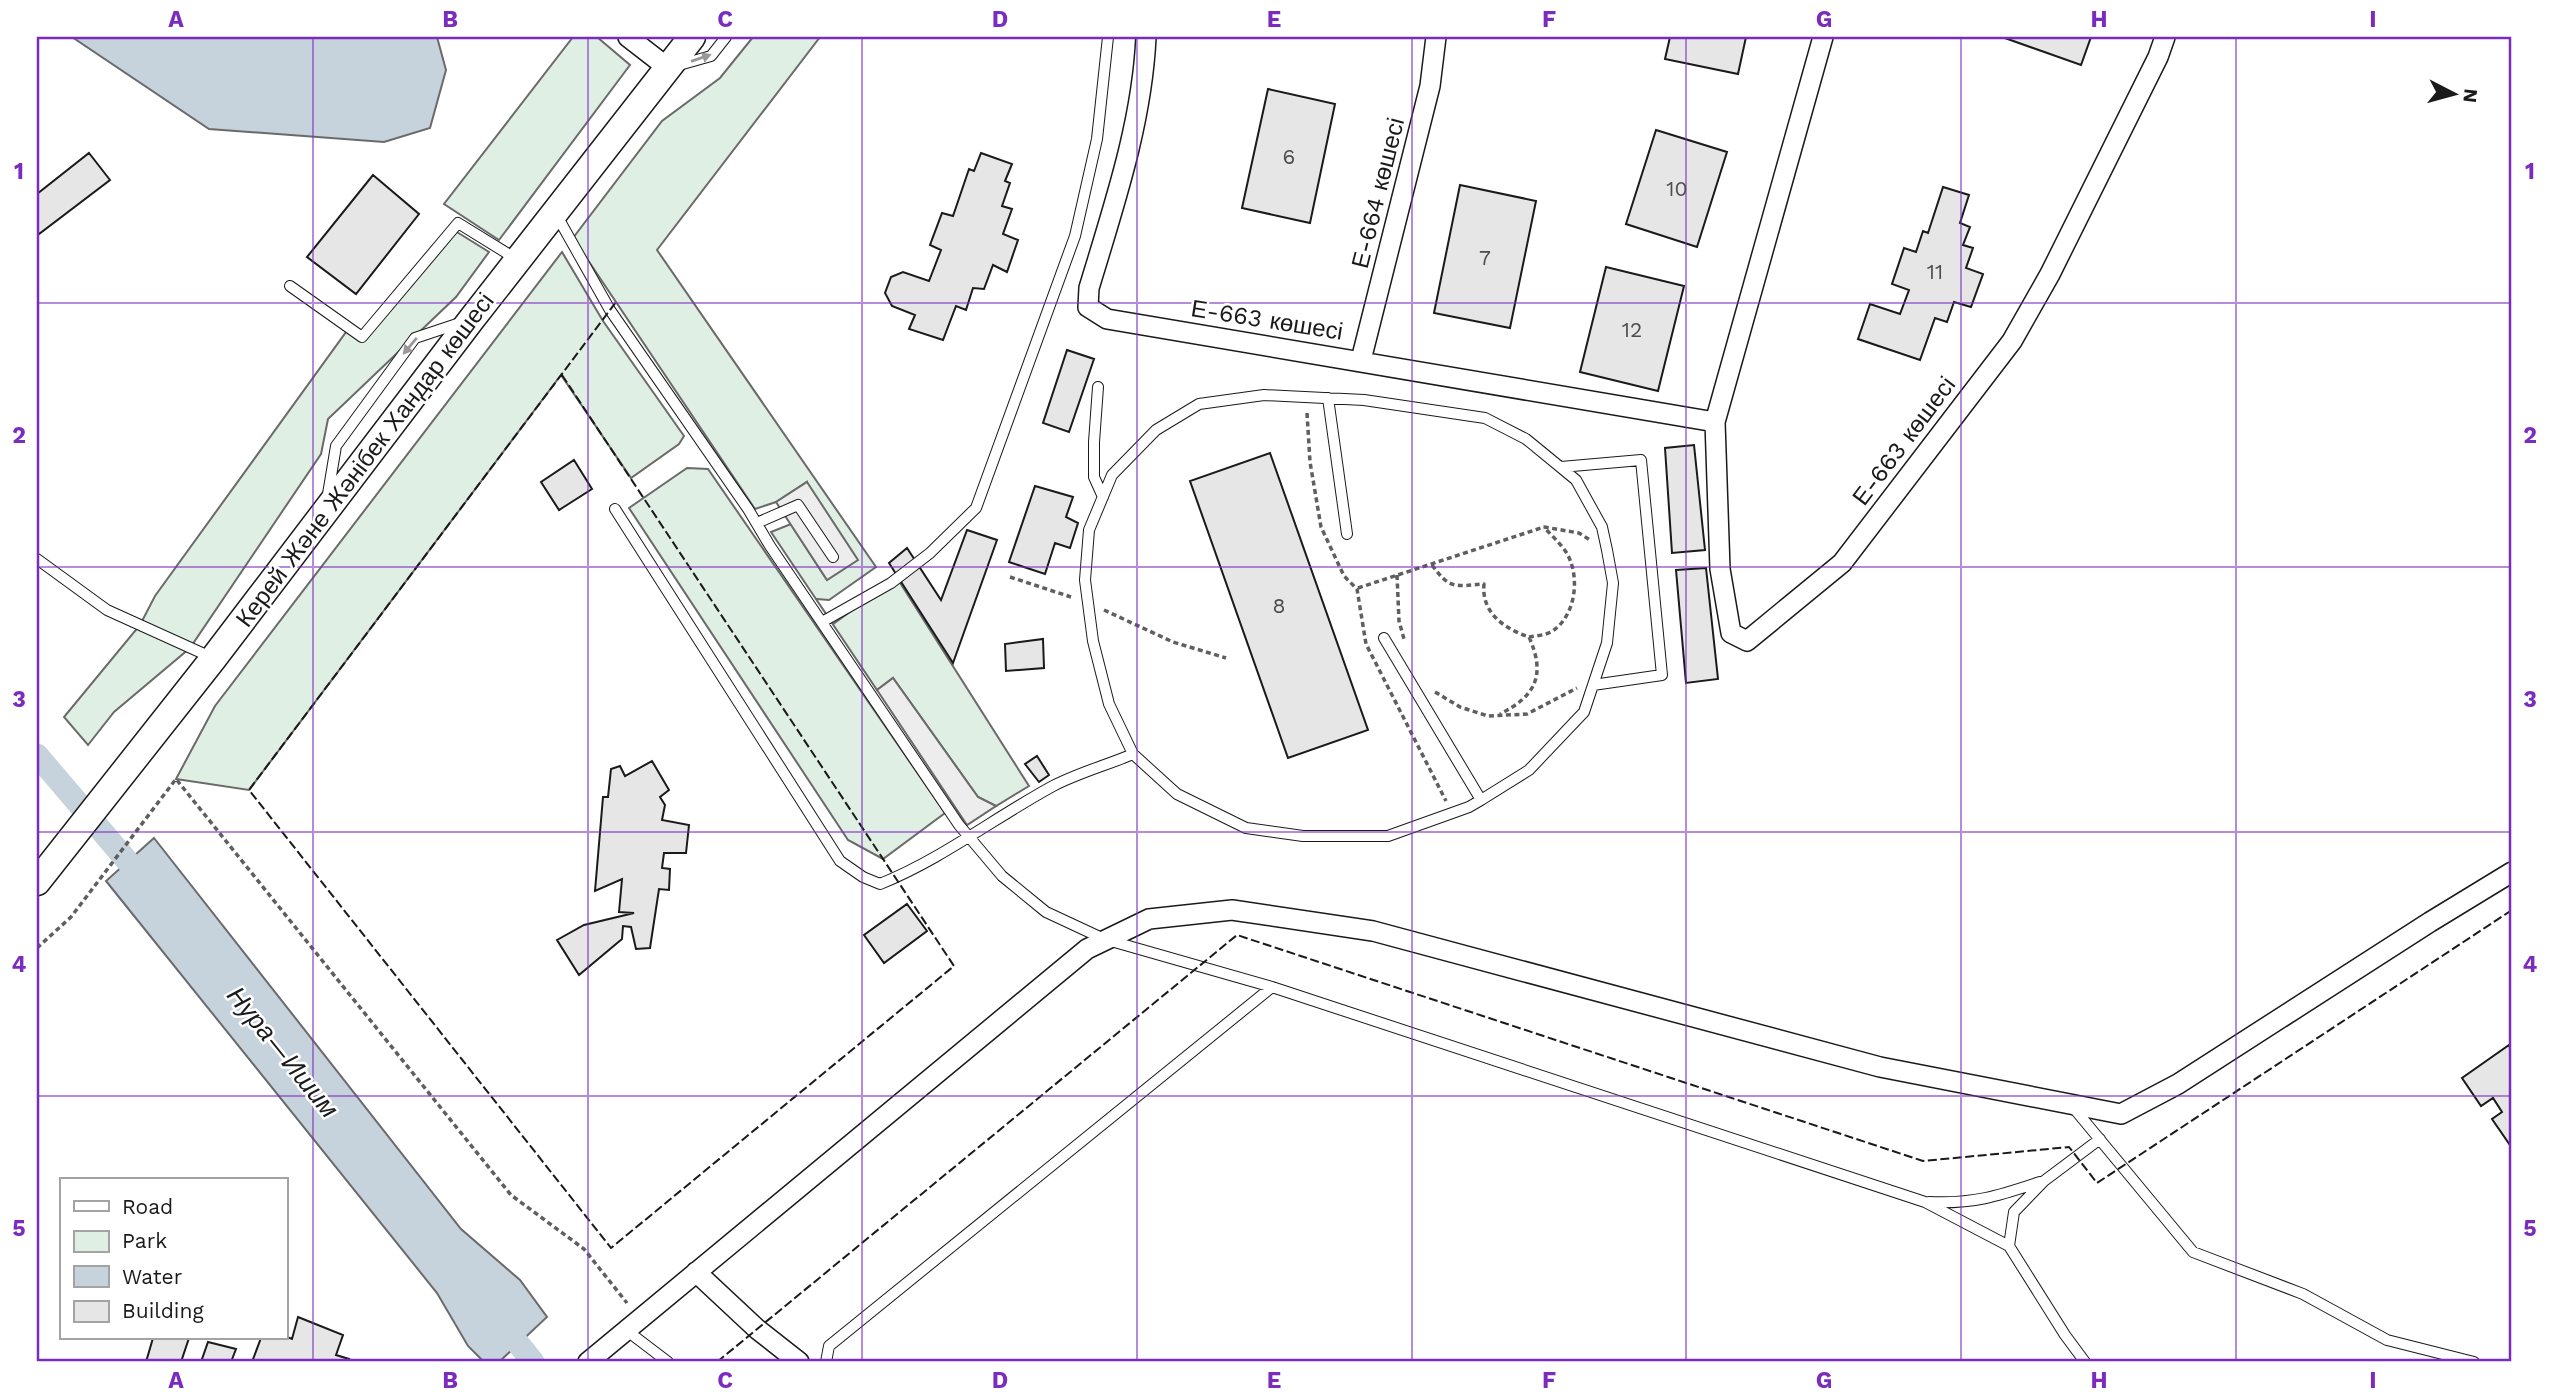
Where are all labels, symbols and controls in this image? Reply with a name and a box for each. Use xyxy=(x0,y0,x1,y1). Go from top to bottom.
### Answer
text: A xyxy=(168,6,184,33)
text: B xyxy=(442,6,458,33)
text: C xyxy=(717,6,733,33)
text: D xyxy=(992,6,1008,33)
text: E xyxy=(1267,6,1281,33)
text: F xyxy=(1542,6,1556,33)
text: G xyxy=(1816,6,1832,33)
text: H xyxy=(2090,6,2108,33)
text: I xyxy=(2369,6,2377,33)
one-way arrow xyxy=(691,52,712,63)
north arrow xyxy=(2420,60,2490,130)
text: N xyxy=(2458,88,2483,104)
street label: Е-664 көшесі xyxy=(1346,115,1410,271)
house number: 6 xyxy=(1283,144,1295,169)
text: 1 xyxy=(14,158,24,185)
text: 1 xyxy=(2525,158,2535,185)
house number: 10 xyxy=(1666,176,1688,201)
house number: 7 xyxy=(1479,245,1491,270)
house number: 11 xyxy=(1927,259,1943,284)
street label: Керей Және Жәнібек Хандар көшесі xyxy=(230,288,500,632)
street label: Е-663 көшесі xyxy=(1189,294,1345,346)
house number: 12 xyxy=(1622,317,1642,342)
one-way arrow xyxy=(402,337,417,355)
street label: Е-663 көшесі xyxy=(1847,371,1961,511)
text: 2 xyxy=(12,422,26,449)
text: 2 xyxy=(2523,422,2537,449)
house number: 8 xyxy=(1273,593,1285,618)
text: 3 xyxy=(12,686,26,713)
text: 3 xyxy=(2523,686,2537,713)
text: 4 xyxy=(12,951,27,978)
text: 4 xyxy=(2523,951,2538,978)
water label: Нура—Ишим xyxy=(221,981,345,1124)
legend xyxy=(60,1178,287,1340)
text: Road xyxy=(122,1194,173,1219)
text: 5 xyxy=(12,1215,26,1242)
text: 5 xyxy=(2523,1215,2537,1242)
text: Park xyxy=(122,1228,167,1253)
text: Water xyxy=(122,1264,183,1289)
text: Building xyxy=(122,1298,204,1323)
text: A xyxy=(168,1367,184,1394)
text: B xyxy=(442,1367,458,1394)
text: C xyxy=(717,1367,733,1394)
text: D xyxy=(992,1367,1008,1394)
text: E xyxy=(1267,1367,1281,1394)
text: F xyxy=(1542,1367,1556,1394)
text: G xyxy=(1816,1367,1832,1394)
text: H xyxy=(2090,1367,2108,1394)
text: I xyxy=(2369,1367,2377,1394)

